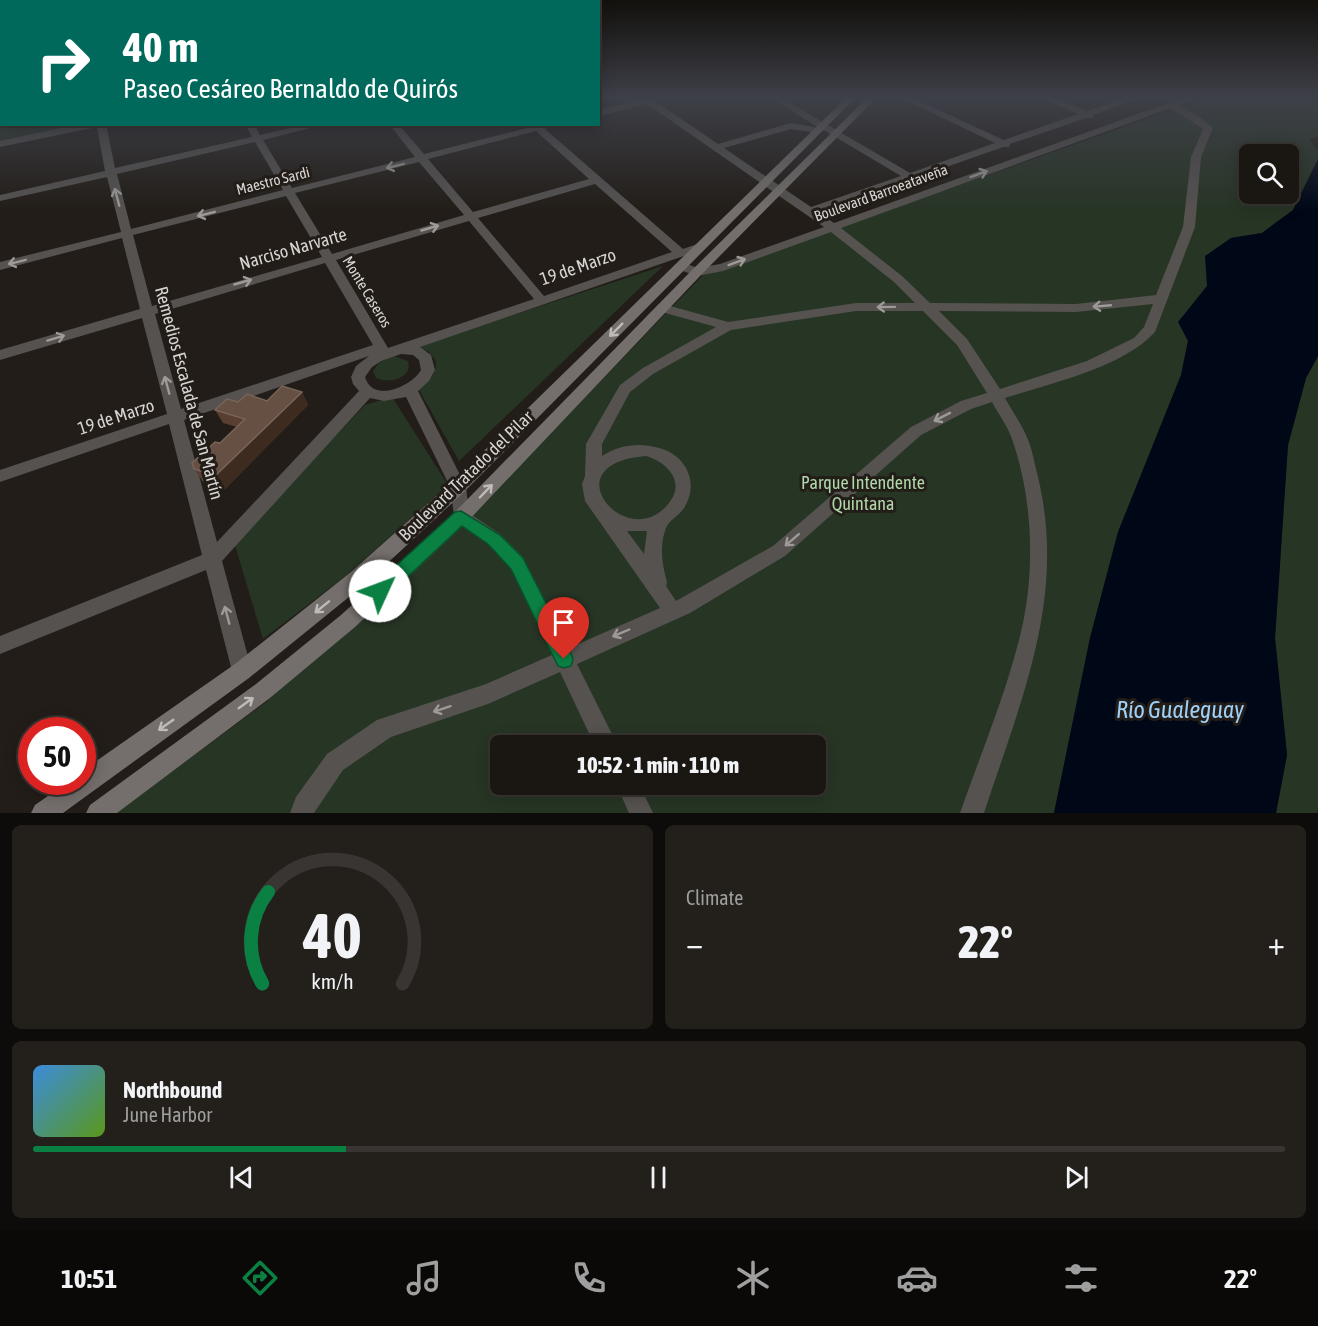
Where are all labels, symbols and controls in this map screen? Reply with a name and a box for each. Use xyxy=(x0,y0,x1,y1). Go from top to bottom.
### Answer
text: 40 m xyxy=(123,23,198,71)
icon: right xyxy=(24,24,102,102)
text: Paseo Cesáreo Bernaldo de Quirós xyxy=(123,73,458,104)
map controls xyxy=(1239,144,1299,204)
button: search xyxy=(1239,144,1299,204)
one-way arrow xyxy=(386,160,405,172)
street label: Boulevard Barroeataveña xyxy=(812,160,950,225)
street label: Maestro Sardi xyxy=(234,163,311,198)
one-way arrow xyxy=(969,167,988,178)
one-way arrow xyxy=(111,188,122,207)
one-way arrow xyxy=(197,208,216,220)
one-way arrow xyxy=(420,222,439,233)
street label: Narciso Narvarte xyxy=(237,223,349,274)
street label: 19 de Marzo xyxy=(537,244,619,289)
street label: Monte Caseros xyxy=(340,253,395,330)
one-way arrow xyxy=(727,255,745,266)
one-way arrow xyxy=(8,256,27,268)
one-way arrow xyxy=(233,276,252,288)
street label: Remedios Escalada de San Martín xyxy=(151,284,228,502)
one-way arrow xyxy=(877,301,897,312)
one-way arrow xyxy=(1092,301,1112,312)
one-way arrow xyxy=(609,322,624,337)
one-way arrow xyxy=(46,332,65,343)
one-way arrow xyxy=(160,376,172,395)
street label: 19 de Marzo xyxy=(75,394,157,439)
street label: Boulevard Tratado del Pilar xyxy=(394,406,538,545)
one-way arrow xyxy=(933,411,951,423)
park label: Parque Intendente Quintana xyxy=(801,472,925,514)
one-way arrow xyxy=(479,483,494,498)
one-way arrow xyxy=(785,533,800,547)
position arrow xyxy=(348,559,412,623)
pin xyxy=(538,597,589,659)
one-way arrow xyxy=(314,601,330,614)
one-way arrow xyxy=(220,605,232,624)
icon: arrive xyxy=(547,606,580,639)
one-way arrow xyxy=(613,628,631,640)
water label: Río Gualeguay xyxy=(1116,696,1244,723)
one-way arrow xyxy=(238,697,254,710)
one-way arrow xyxy=(433,705,452,716)
speed limit sign: 50 xyxy=(18,717,96,795)
one-way arrow xyxy=(159,719,175,731)
text: 10:52 · 1 min · 110 m xyxy=(577,752,739,778)
text: Climate xyxy=(686,886,743,909)
text: 40 xyxy=(302,900,362,971)
text: 22° xyxy=(958,916,1013,968)
text: − xyxy=(686,924,703,962)
text: + xyxy=(1268,924,1285,962)
text: km/h xyxy=(311,969,354,994)
text: Northbound xyxy=(123,1077,222,1103)
text: June Harbor xyxy=(123,1103,212,1126)
icon: previous xyxy=(225,1161,258,1194)
icon: pause xyxy=(642,1161,675,1194)
icon: next xyxy=(1060,1161,1093,1194)
icon: directions xyxy=(239,1257,281,1299)
icon: music xyxy=(403,1257,445,1299)
icon: phone xyxy=(568,1257,610,1299)
icon: climate xyxy=(732,1257,774,1299)
icon: car xyxy=(896,1257,938,1299)
icon: filters xyxy=(1060,1257,1102,1299)
text: 10:51 xyxy=(61,1263,117,1294)
text: 22° xyxy=(1224,1263,1257,1294)

